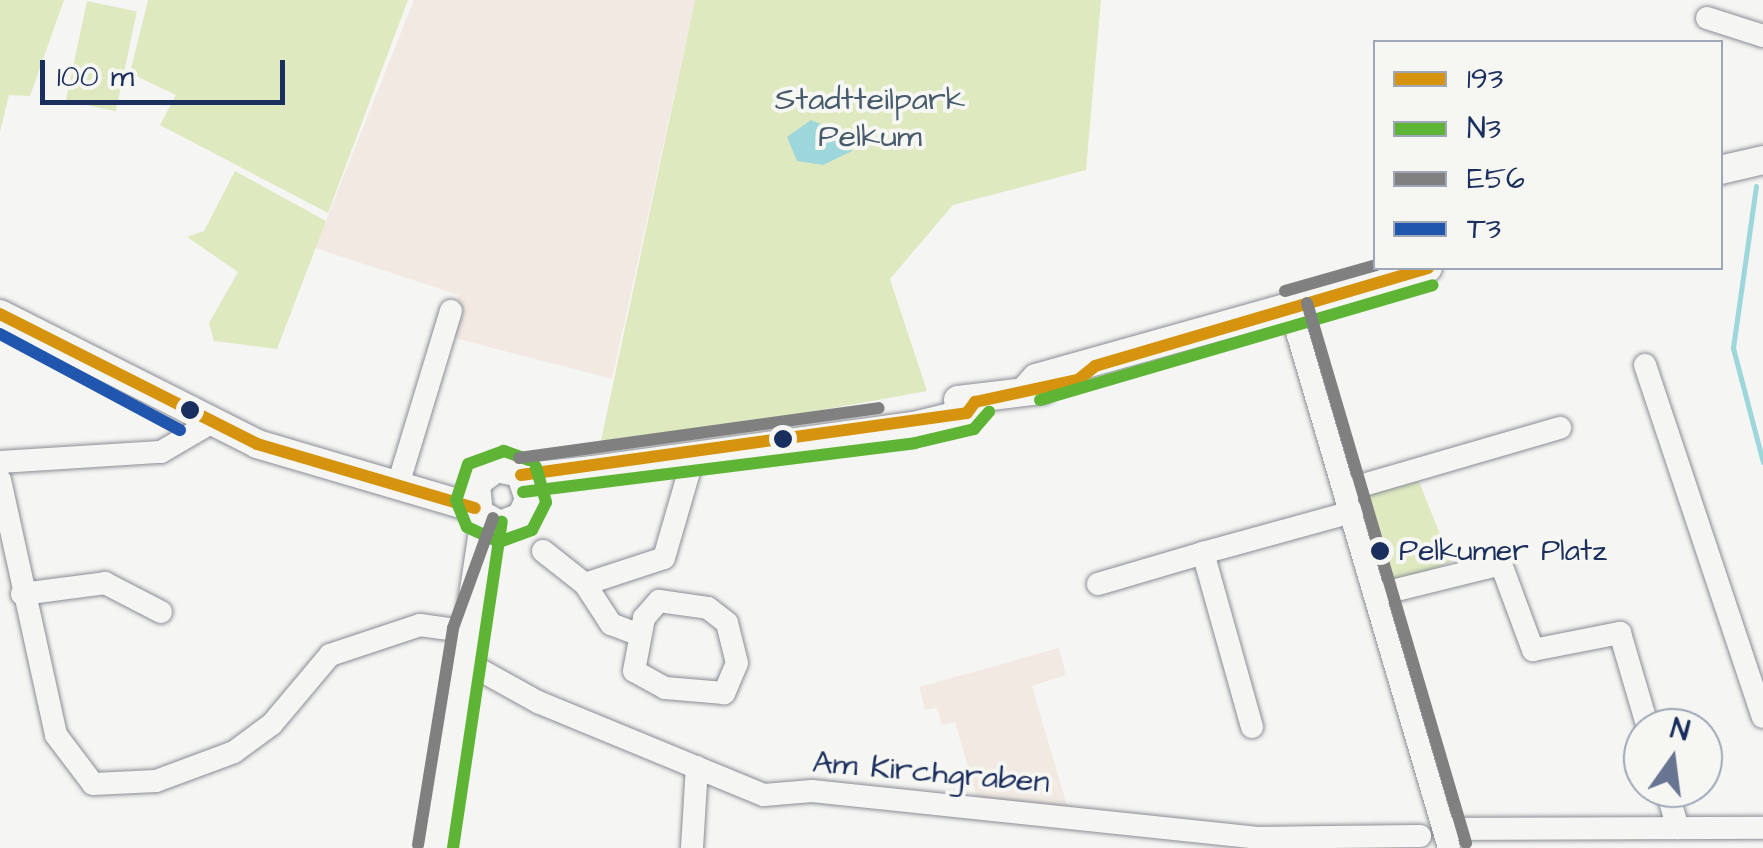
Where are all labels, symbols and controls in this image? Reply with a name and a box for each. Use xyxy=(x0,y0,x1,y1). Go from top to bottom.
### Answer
scale bar xyxy=(45,40,290,102)
legend xyxy=(1373,40,1723,270)
text: 100 m xyxy=(57,56,134,98)
text: 193 xyxy=(1467,58,1503,100)
park label: Stadtteilpark Pelkum xyxy=(775,82,965,157)
text: N3 xyxy=(1467,108,1501,150)
text: E56 xyxy=(1467,158,1525,200)
text: T3 xyxy=(1467,208,1501,250)
unlabelled marker xyxy=(180,400,200,420)
unlabelled marker xyxy=(773,429,793,449)
place label: Pelkumer Platz xyxy=(1399,533,1607,569)
marker: Pelkumer Platz xyxy=(1370,541,1390,561)
north arrow xyxy=(1623,708,1723,808)
text: N xyxy=(1667,709,1693,751)
street label: Am Kirchgraben xyxy=(811,744,1051,802)

